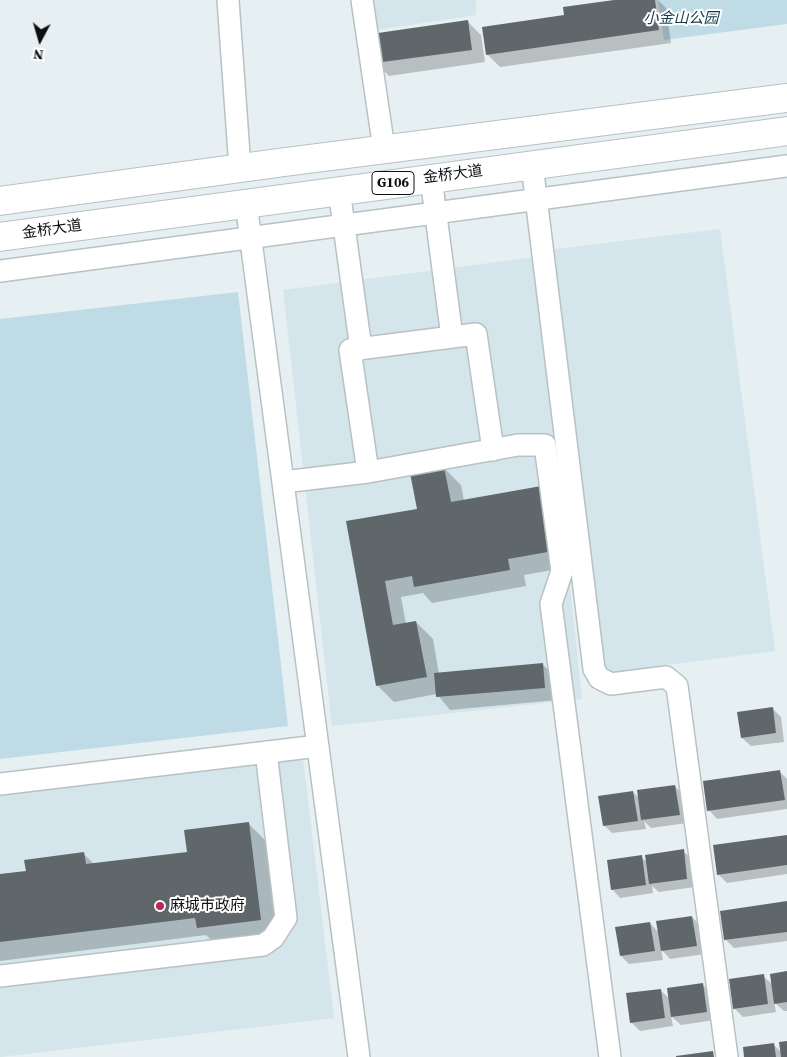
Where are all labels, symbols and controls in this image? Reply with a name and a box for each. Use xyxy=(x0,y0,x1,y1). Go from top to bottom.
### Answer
park label: 小金山公园 xyxy=(644,10,718,28)
north arrow xyxy=(15,15,65,65)
text: N xyxy=(32,44,45,65)
street label: 金桥大道 xyxy=(422,162,484,188)
road number: G106 xyxy=(372,172,414,194)
street label: 金桥大道 xyxy=(21,217,83,243)
place label: 麻城市政府 xyxy=(170,897,245,915)
marker: 麻城市政府 xyxy=(154,900,166,912)

